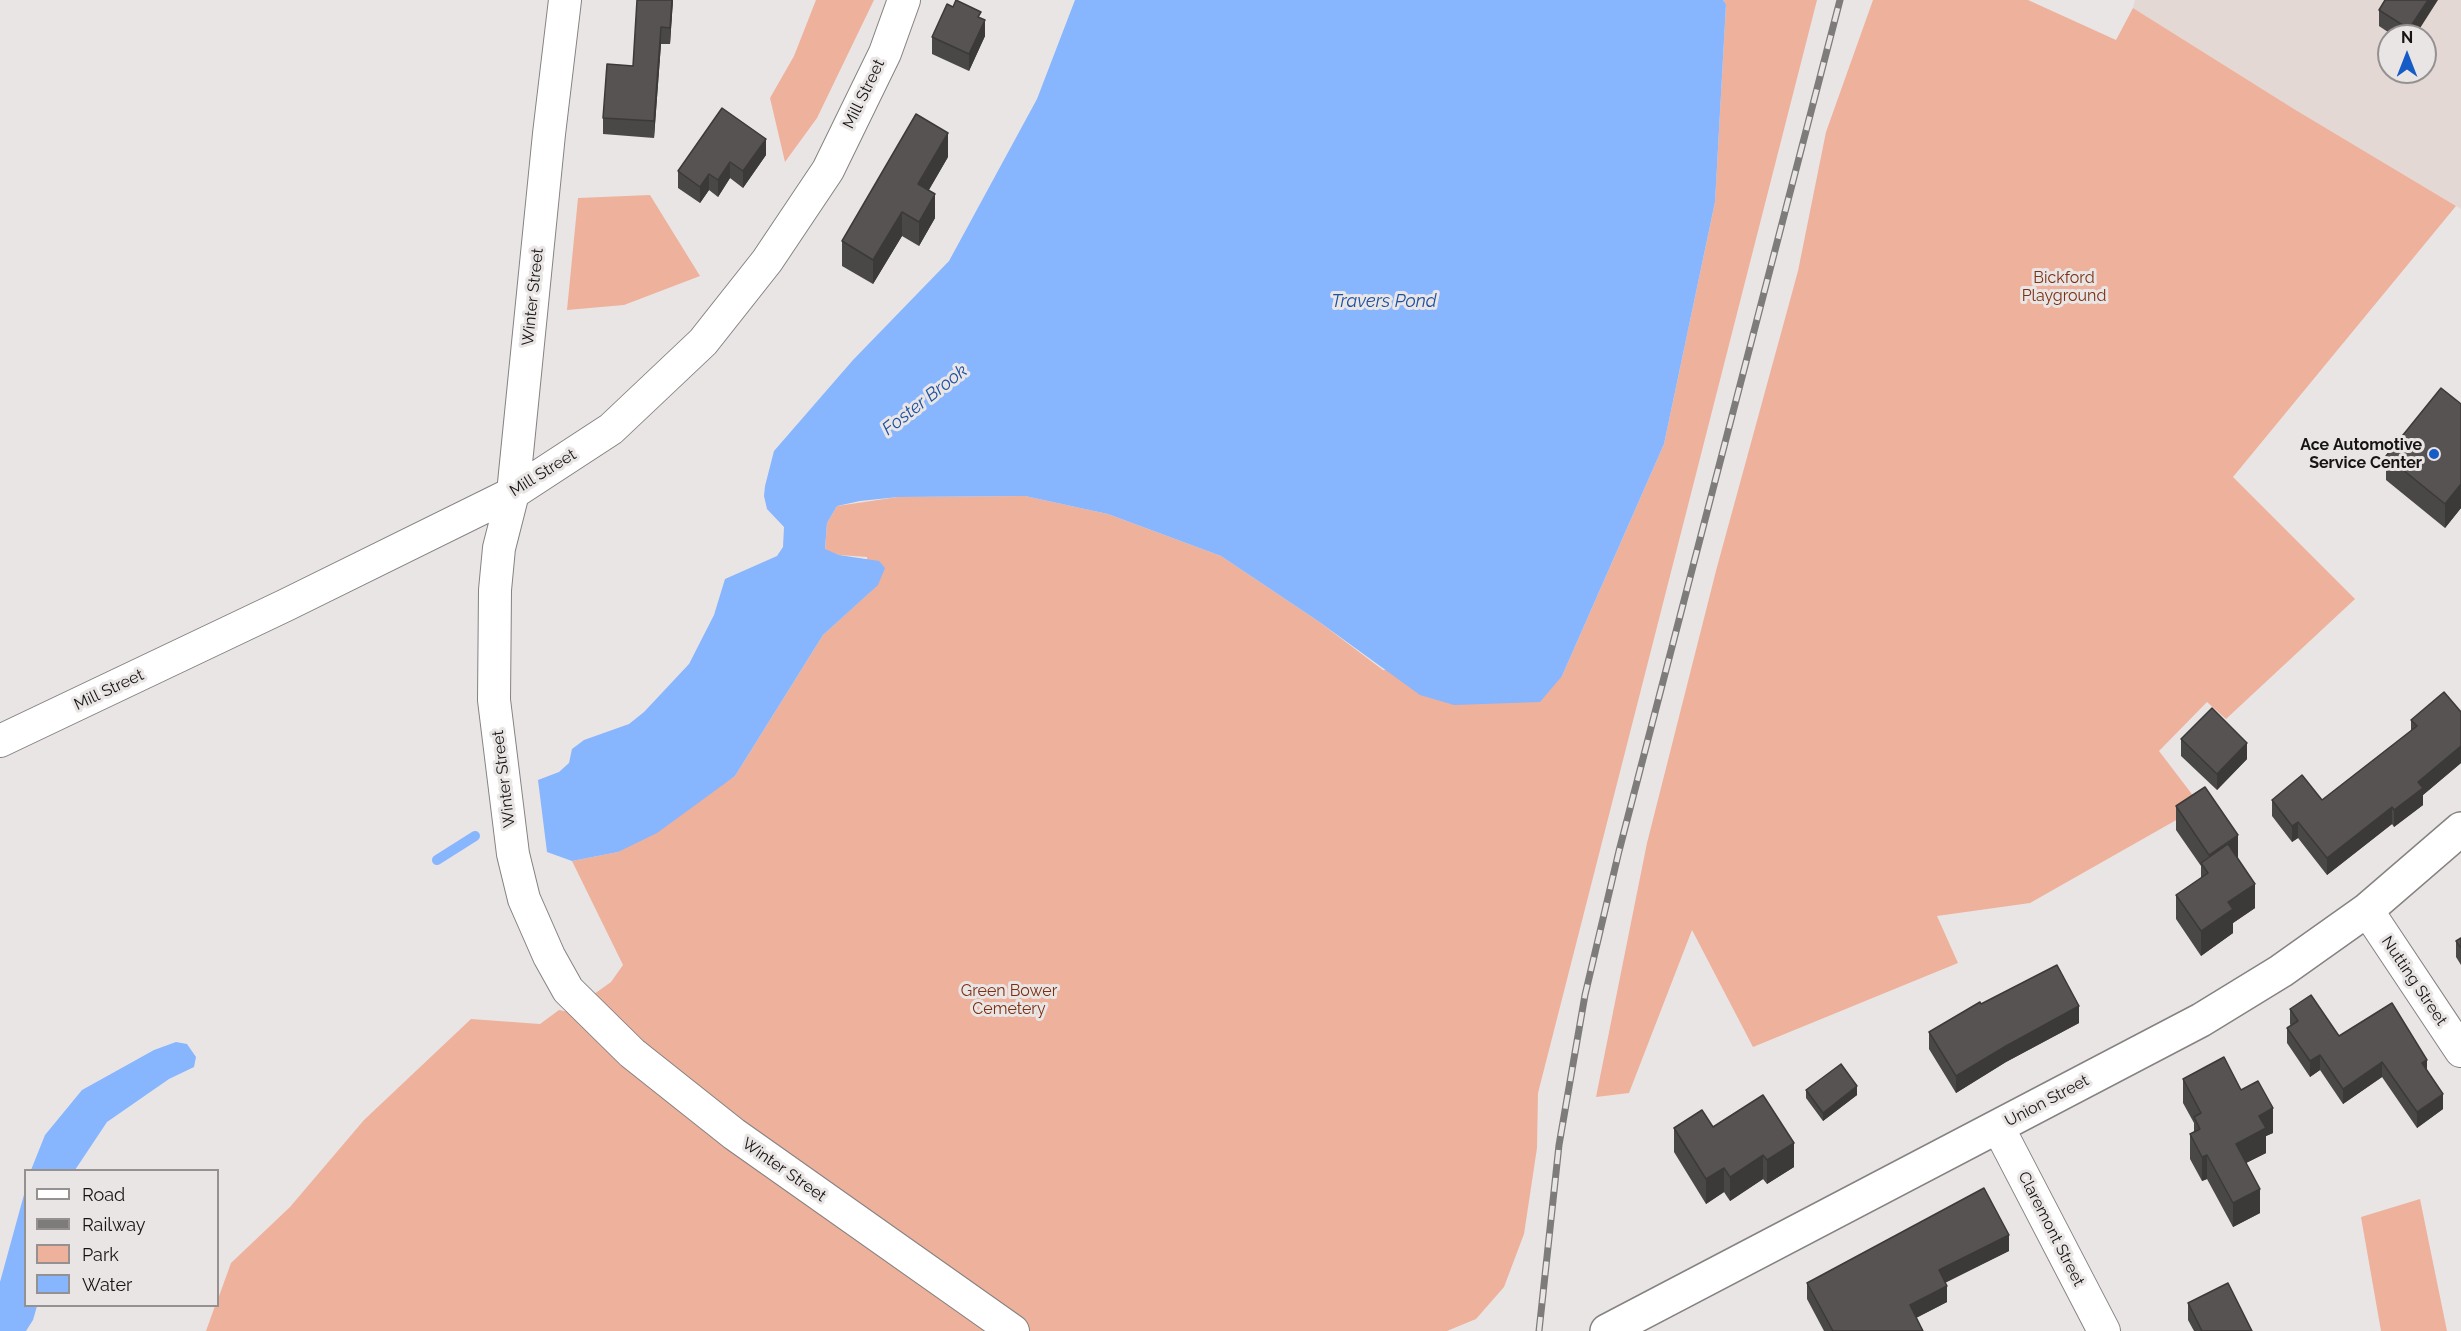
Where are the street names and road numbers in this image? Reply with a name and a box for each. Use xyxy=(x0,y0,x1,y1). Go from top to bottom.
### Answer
street label: Mill Street xyxy=(839,56,889,132)
street label: Winter Street xyxy=(518,247,548,347)
street label: Mill Street xyxy=(506,445,580,501)
street label: Mill Street xyxy=(71,666,147,714)
street label: Winter Street xyxy=(488,729,520,829)
street label: Nutting Street xyxy=(2377,933,2451,1029)
street label: Union Street xyxy=(2002,1071,2092,1131)
street label: Winter Street xyxy=(738,1134,830,1206)
street label: Claremont Street xyxy=(2014,1168,2088,1290)

